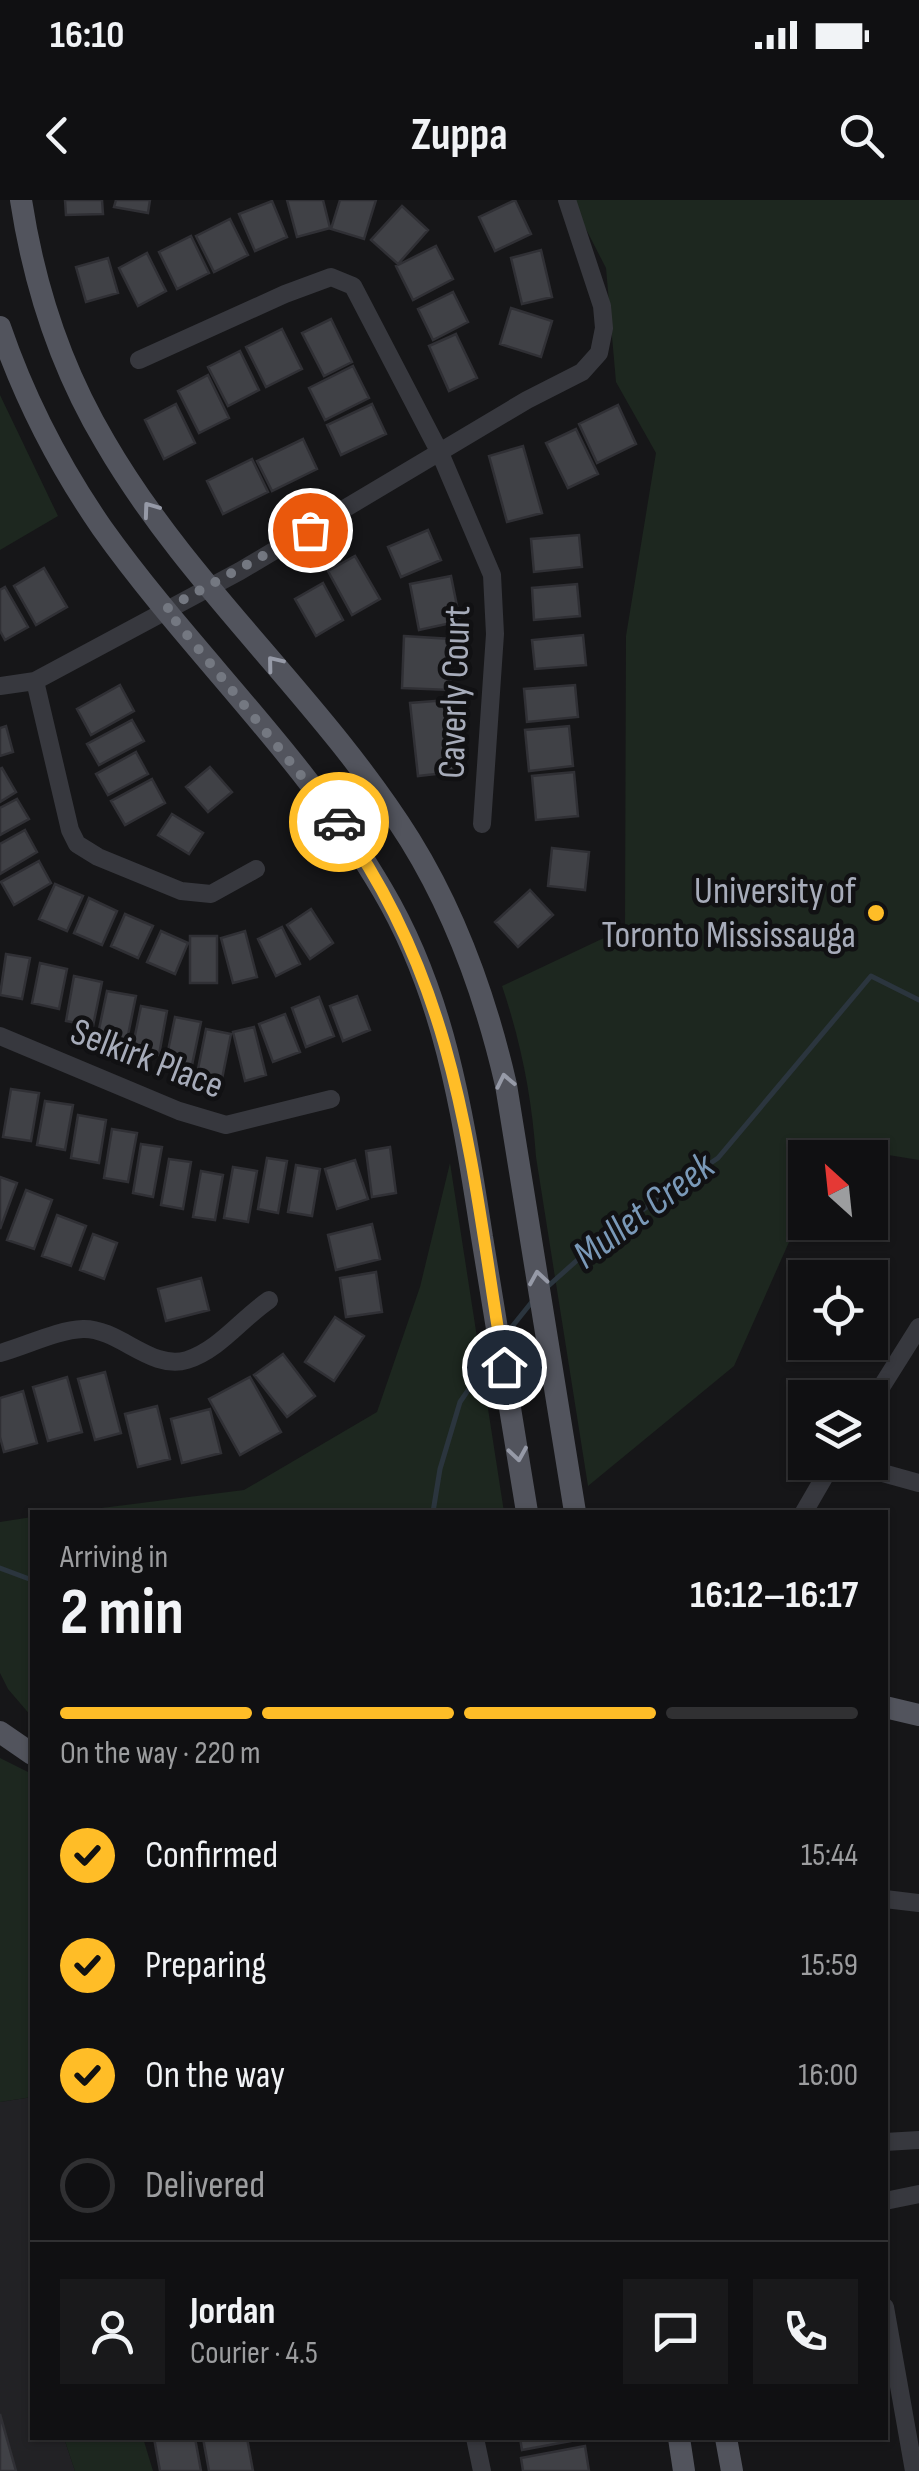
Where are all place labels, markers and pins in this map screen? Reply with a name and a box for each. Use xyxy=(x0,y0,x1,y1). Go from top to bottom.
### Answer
pin xyxy=(268,488,353,573)
place label: University of Toronto Mississauga xyxy=(602,869,857,958)
marker: University of Toronto Mississauga xyxy=(865,902,887,924)
pin xyxy=(462,1325,547,1410)

